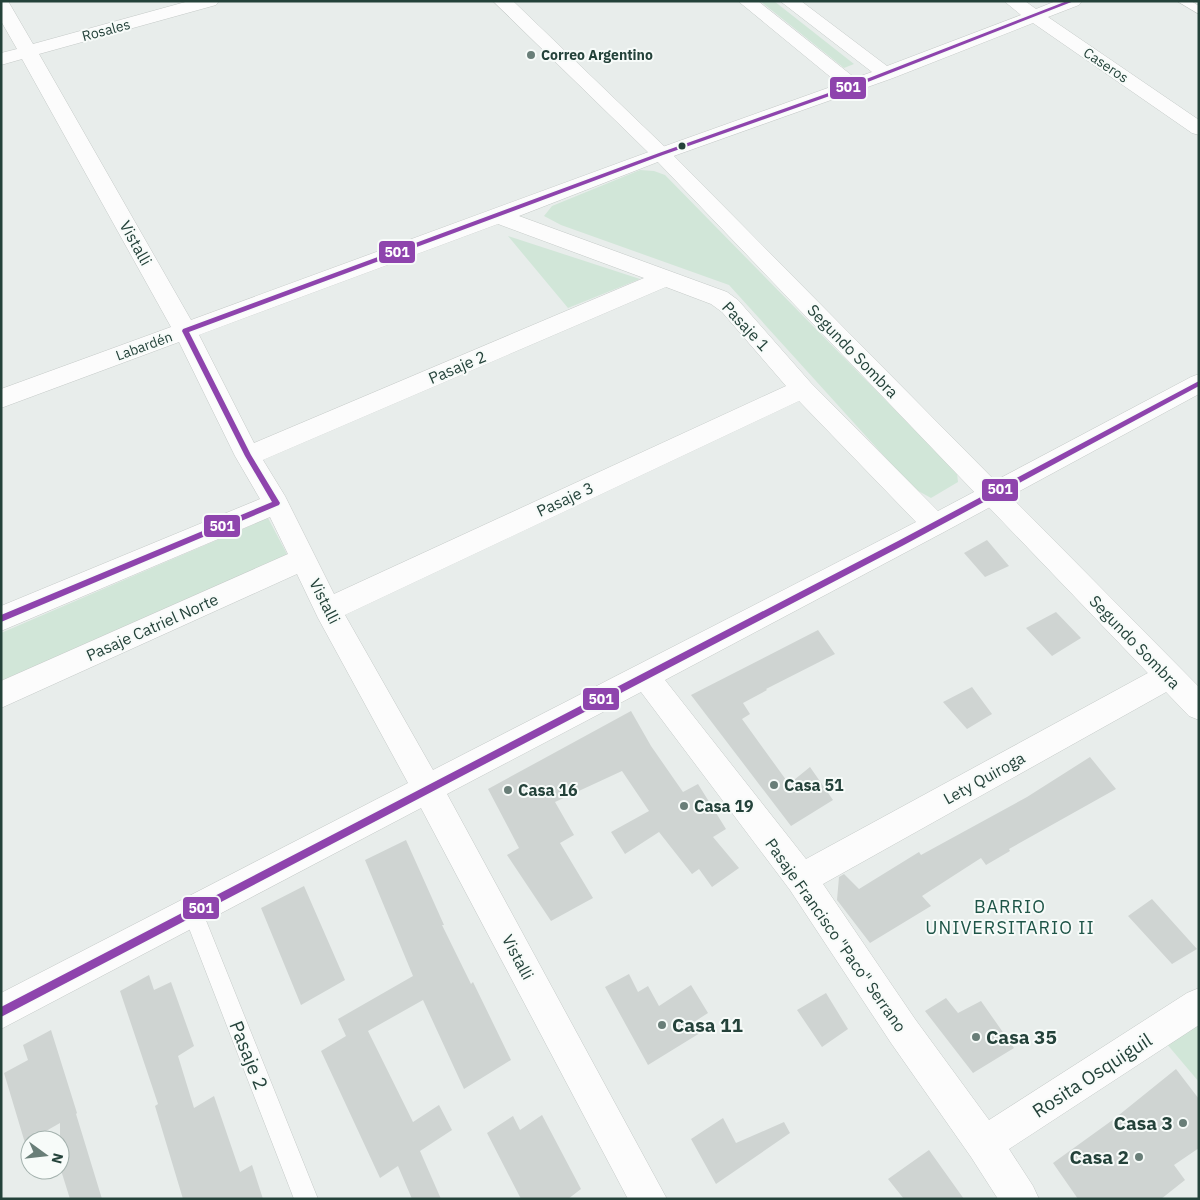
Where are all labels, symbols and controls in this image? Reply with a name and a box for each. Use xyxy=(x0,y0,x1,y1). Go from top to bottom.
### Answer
street label: Rosales xyxy=(80,15,132,45)
street label: Caseros xyxy=(1080,43,1132,87)
place label: Correo Argentino xyxy=(541,46,653,64)
marker: Correo Argentino xyxy=(525,49,537,61)
line badge: 501 xyxy=(829,76,867,100)
text: 501 xyxy=(835,78,861,96)
unlabelled marker xyxy=(677,141,687,151)
street label: Vistalli xyxy=(116,217,156,269)
line badge: 501 xyxy=(378,240,416,264)
text: 501 xyxy=(384,243,410,261)
street label: Pasaje 1 xyxy=(718,297,774,355)
street label: Segundo Sombra xyxy=(803,300,903,402)
street label: Labardén xyxy=(113,327,175,365)
street label: Pasaje 2 xyxy=(425,346,489,388)
street label: Pasaje 3 xyxy=(533,477,597,521)
line badge: 501 xyxy=(981,478,1019,502)
text: 501 xyxy=(987,480,1013,498)
line badge: 501 xyxy=(203,514,241,538)
text: 501 xyxy=(209,517,235,535)
street label: Vistalli xyxy=(305,575,345,627)
street label: Pasaje Catriel Norte xyxy=(83,589,221,665)
street label: Segundo Sombra xyxy=(1085,591,1185,693)
line badge: 501 xyxy=(582,687,620,711)
text: 501 xyxy=(588,690,614,708)
street label: Lety Quiroga xyxy=(940,747,1029,809)
place label: Casa 51 xyxy=(784,775,844,795)
marker: Casa 51 xyxy=(768,779,780,791)
place label: Casa 16 xyxy=(518,780,578,800)
marker: Casa 16 xyxy=(502,784,514,796)
place label: Casa 19 xyxy=(694,796,754,816)
marker: Casa 19 xyxy=(678,800,690,812)
street label: Pasaje Francisco "Paco" Serrano xyxy=(761,834,911,1036)
district label: BARRIO UNIVERSITARIO II xyxy=(925,895,1095,939)
line badge: 501 xyxy=(182,896,220,920)
text: 501 xyxy=(188,899,214,917)
street label: Vistalli xyxy=(498,931,538,983)
place label: Casa 11 xyxy=(672,1013,743,1037)
street label: Pasaje 2 xyxy=(224,1017,274,1093)
marker: Casa 11 xyxy=(656,1019,668,1031)
place label: Casa 35 xyxy=(986,1025,1057,1049)
street label: Rosita Osquiguil xyxy=(1028,1027,1156,1123)
marker: Casa 35 xyxy=(970,1031,982,1043)
place label: Casa 3 xyxy=(1114,1111,1173,1135)
marker: Casa 3 xyxy=(1177,1117,1189,1129)
north arrow xyxy=(20,1130,70,1180)
place label: Casa 2 xyxy=(1070,1145,1129,1169)
text: N xyxy=(48,1151,68,1166)
marker: Casa 2 xyxy=(1133,1151,1145,1163)

